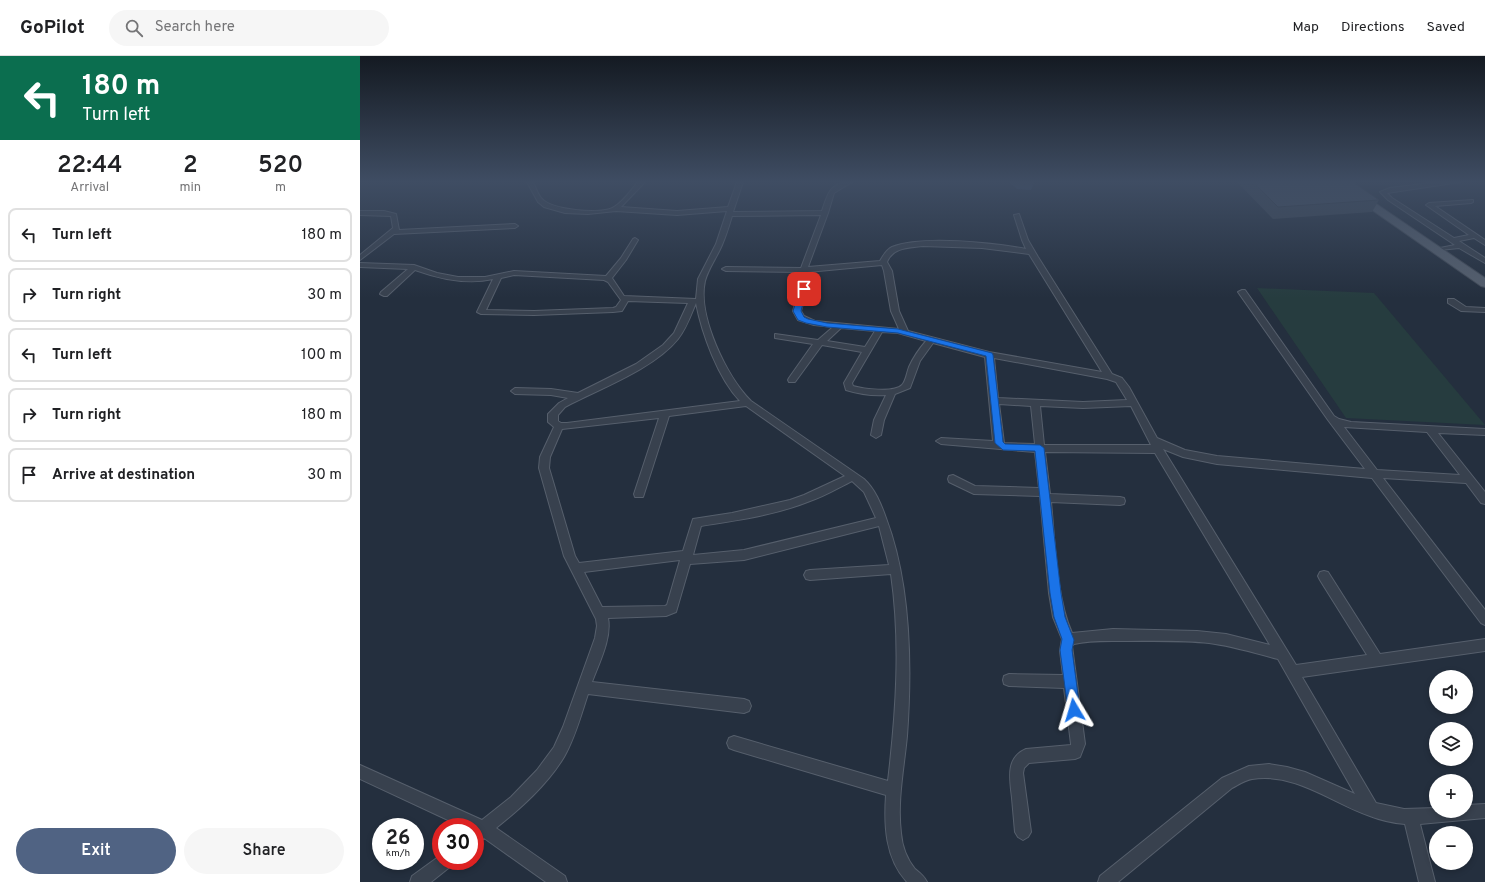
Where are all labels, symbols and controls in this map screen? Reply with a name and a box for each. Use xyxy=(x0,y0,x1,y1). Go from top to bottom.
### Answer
search box xyxy=(109,10,389,46)
text: GoPilot xyxy=(20,16,85,40)
icon: search xyxy=(123,17,145,39)
text: Search here xyxy=(155,18,235,37)
text: Map xyxy=(1293,19,1319,36)
text: Directions xyxy=(1341,19,1405,36)
text: Saved xyxy=(1427,19,1465,36)
text: 180 m xyxy=(82,69,160,105)
icon: left xyxy=(16,72,68,124)
text: Turn left xyxy=(82,104,150,127)
text: 22:44 xyxy=(57,151,122,181)
text: 2 xyxy=(183,151,198,181)
text: 520 xyxy=(258,151,303,181)
text: Arrival xyxy=(70,180,109,196)
text: min xyxy=(179,180,201,196)
text: m xyxy=(275,180,286,196)
icon: left xyxy=(18,224,40,246)
text: Turn left xyxy=(52,226,112,245)
text: 180 m xyxy=(302,226,342,245)
pin xyxy=(787,272,821,306)
icon: arrive xyxy=(793,278,815,300)
icon: right xyxy=(18,284,40,306)
text: Turn right xyxy=(52,286,121,305)
text: 30 m xyxy=(307,286,342,305)
icon: left xyxy=(18,344,40,366)
text: Turn left xyxy=(52,346,112,365)
text: 100 m xyxy=(301,346,342,365)
icon: right xyxy=(18,404,40,426)
text: Turn right xyxy=(52,406,121,425)
text: 180 m xyxy=(302,406,342,425)
icon: arrive xyxy=(18,464,40,486)
text: Arrive at destination xyxy=(52,466,195,485)
text: 30 m xyxy=(307,466,342,485)
map controls xyxy=(1429,670,1473,870)
button: sound xyxy=(1429,670,1473,714)
position arrow xyxy=(1053,689,1095,731)
button: layers xyxy=(1429,722,1473,766)
button: + xyxy=(1429,774,1473,818)
speed limit sign: 30 xyxy=(432,818,484,870)
text: 26 xyxy=(386,826,410,852)
button: − xyxy=(1429,826,1473,870)
button: Exit xyxy=(16,828,176,874)
button: Share xyxy=(184,828,344,874)
text: km/h xyxy=(386,847,410,860)

